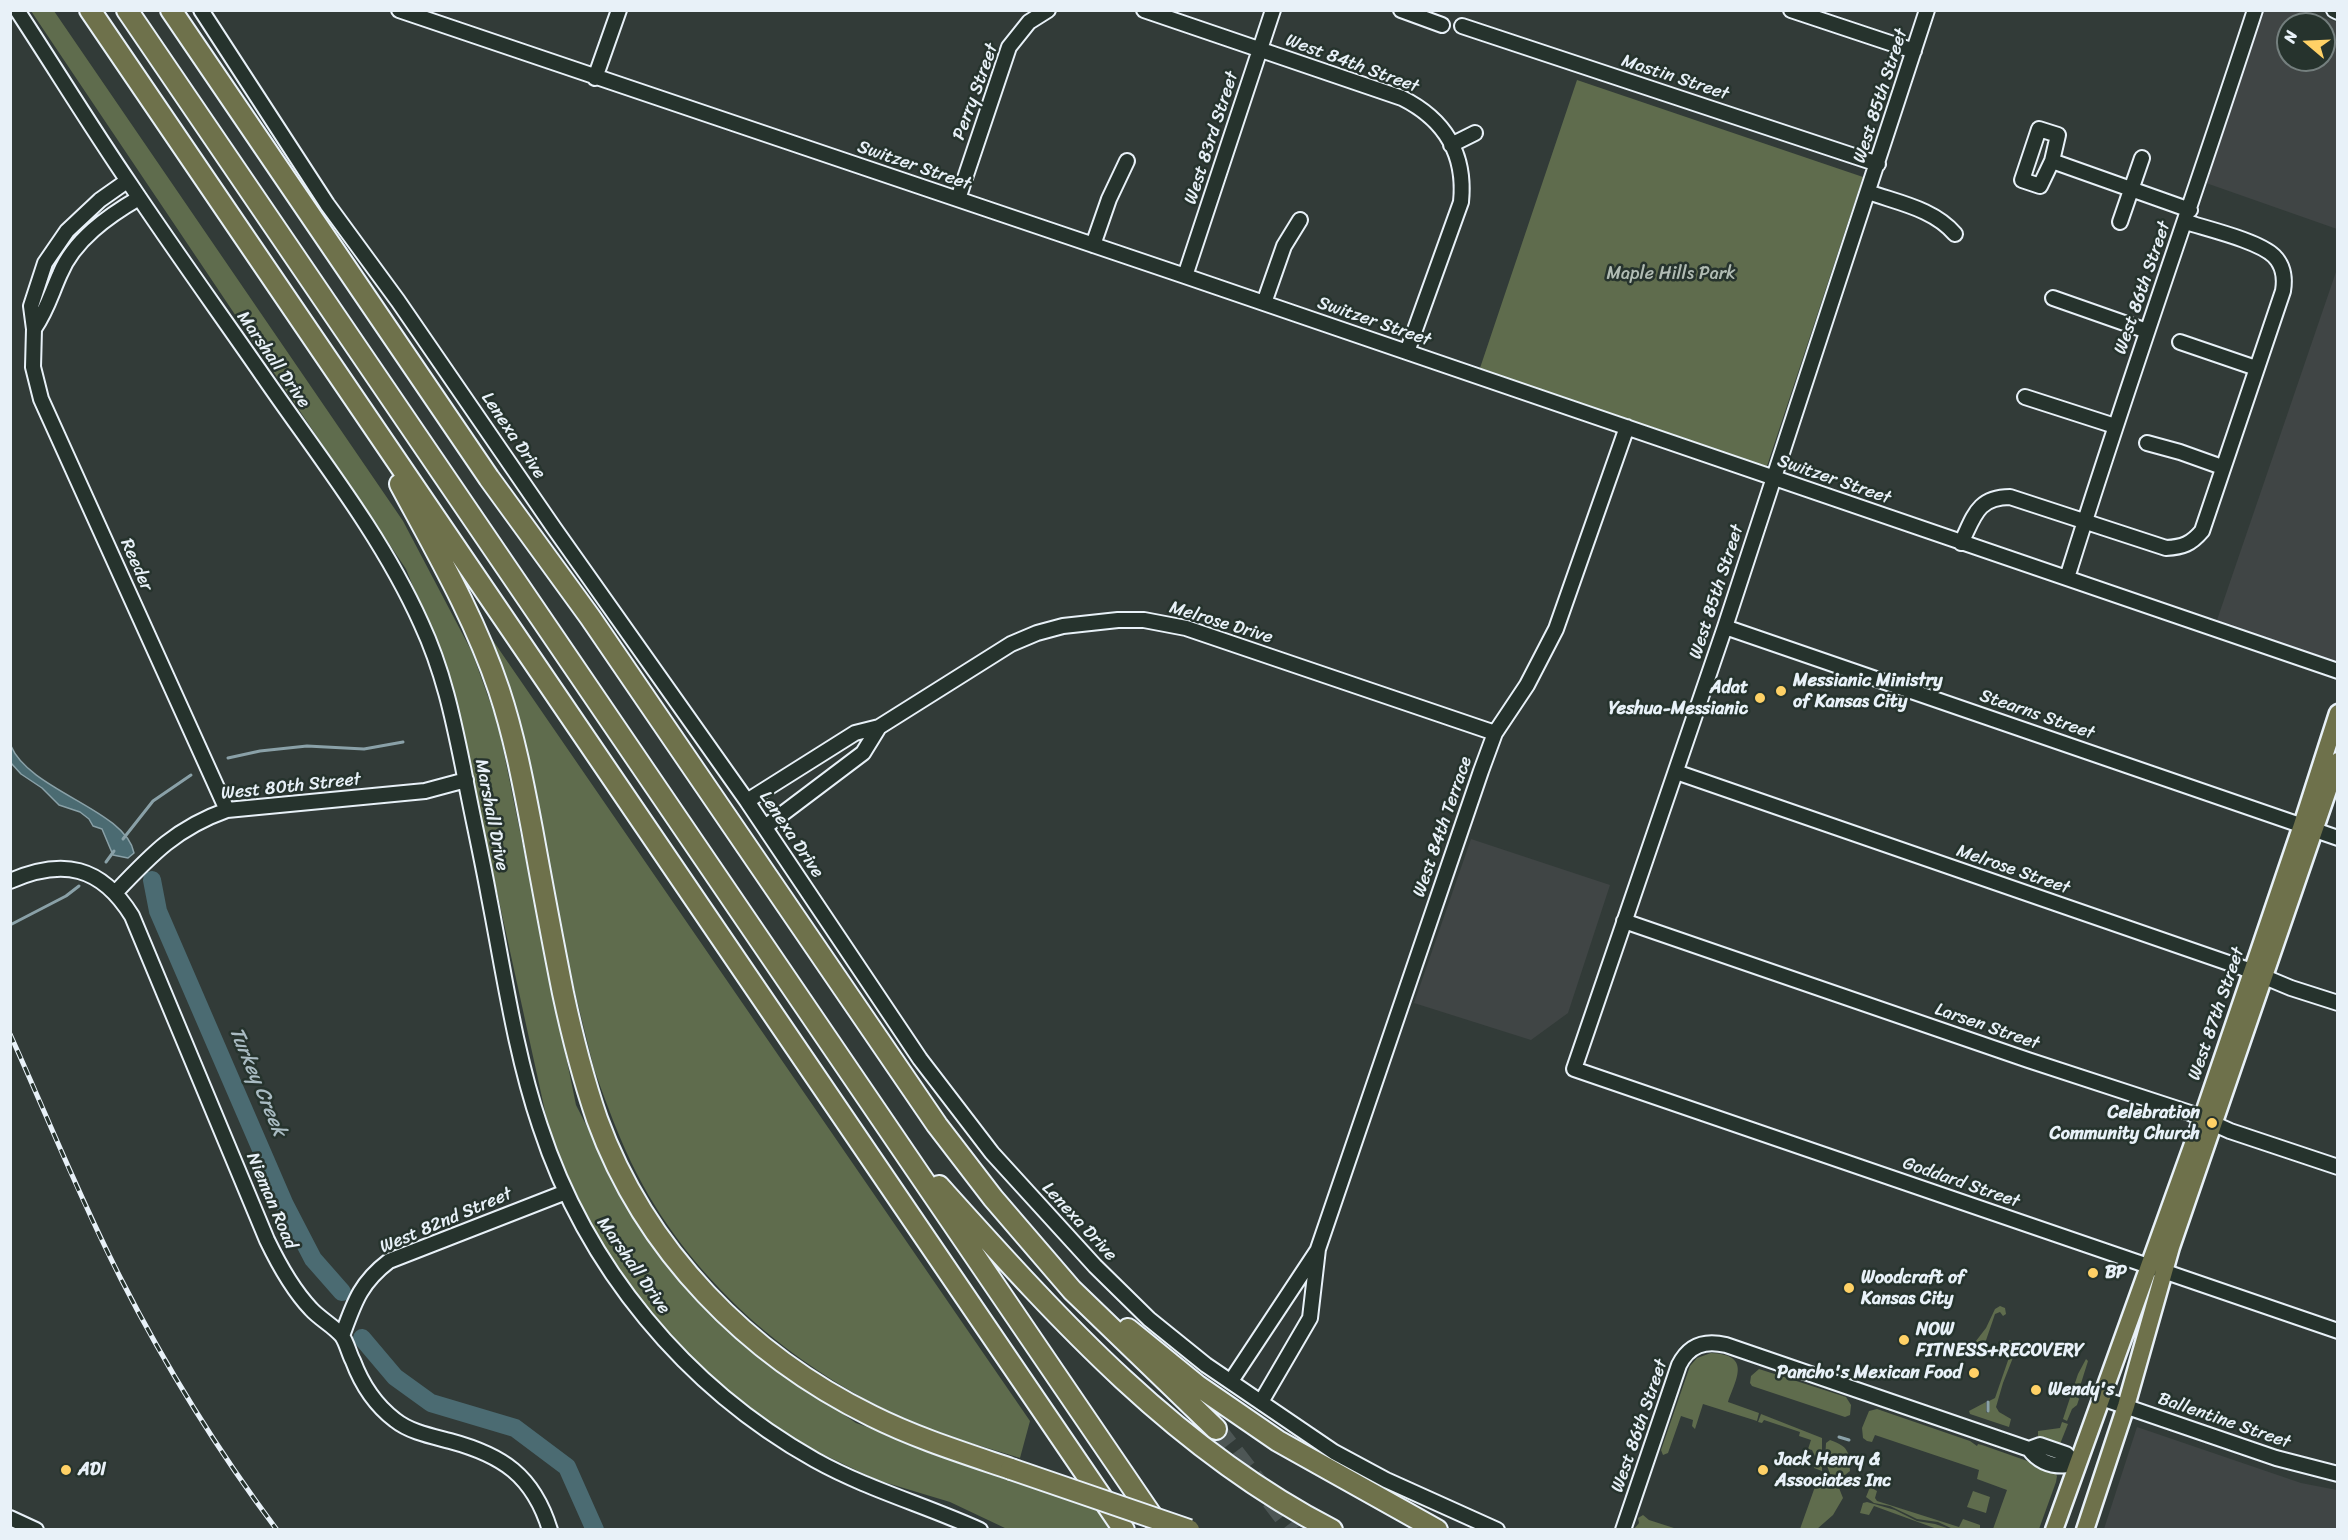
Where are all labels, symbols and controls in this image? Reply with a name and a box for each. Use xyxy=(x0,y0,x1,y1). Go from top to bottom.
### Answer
north arrow xyxy=(2276,12,2336,72)
street label: West 85th Street xyxy=(1849,26,1913,166)
text: N xyxy=(2275,27,2306,47)
street label: West 84th Street xyxy=(1282,30,1422,98)
street label: Perry Street xyxy=(949,41,1003,143)
street label: Mastin Street xyxy=(1619,50,1731,106)
street label: West 83rd Street xyxy=(1180,69,1244,207)
street label: Switzer Street xyxy=(854,136,974,196)
street label: West 86th Street xyxy=(2110,219,2176,357)
park label: Maple Hills Park xyxy=(1606,263,1736,285)
street label: Switzer Street xyxy=(1314,292,1434,352)
street label: Marshall Drive xyxy=(232,307,314,413)
street label: Lenexa Drive xyxy=(476,388,550,484)
street label: Switzer Street xyxy=(1774,450,1894,510)
street label: West 85th Street xyxy=(1685,522,1749,662)
street label: Reeder xyxy=(115,535,157,595)
street label: Melrose Drive xyxy=(1167,597,1275,649)
place label: Messianic Ministry of Kansas City xyxy=(1793,670,1942,712)
place label: Adat Yeshua-Messianic xyxy=(1609,677,1748,720)
marker: Messianic Ministry of Kansas City xyxy=(1774,684,1788,698)
street label: Stearns Street xyxy=(1977,685,2097,745)
marker: Adat Yeshua-Messianic xyxy=(1753,691,1767,705)
street label: West 84th Terrace xyxy=(1409,754,1477,900)
street label: Marshall Drive xyxy=(470,757,512,873)
street label: West 80th Street xyxy=(220,769,362,805)
street label: Lenexa Drive xyxy=(754,787,828,883)
street label: Melrose Street xyxy=(1953,840,2073,900)
street label: West 87th Street xyxy=(2184,945,2250,1083)
street label: Larsen Street xyxy=(1932,999,2042,1055)
water label: Turkey Creek xyxy=(223,1024,291,1140)
place label: Celebration Community Church xyxy=(2050,1102,2200,1144)
marker: Celebration Community Church xyxy=(2205,1116,2219,1130)
street label: Nieman Road xyxy=(241,1150,301,1252)
street label: Goddard Street xyxy=(1900,1153,2022,1213)
street label: Lenexa Drive xyxy=(1037,1178,1121,1266)
street label: West 82nd Street xyxy=(377,1183,515,1259)
street label: Marshall Drive xyxy=(592,1213,674,1319)
place label: BP xyxy=(2105,1262,2127,1284)
marker: BP xyxy=(2086,1266,2100,1280)
place label: Woodcraft of Kansas City xyxy=(1861,1267,1965,1310)
marker: Woodcraft of Kansas City xyxy=(1842,1281,1856,1295)
place label: NOW FITNESS+RECOVERY xyxy=(1916,1319,2084,1362)
marker: NOW FITNESS+RECOVERY xyxy=(1897,1333,1911,1347)
street label: West 86th Street xyxy=(1607,1357,1673,1495)
place label: Pancho's Mexican Food xyxy=(1777,1362,1962,1384)
marker: Pancho's Mexican Food xyxy=(1967,1366,1981,1380)
place label: Wendy's xyxy=(2048,1379,2115,1401)
marker: Wendy's xyxy=(2029,1383,2043,1397)
street label: Ballentine Street xyxy=(2155,1388,2293,1454)
place label: Jack Henry & Associates Inc xyxy=(1775,1449,1891,1492)
place label: ADI xyxy=(78,1459,106,1481)
marker: ADI xyxy=(59,1463,73,1477)
marker: Jack Henry & Associates Inc xyxy=(1756,1463,1770,1477)

